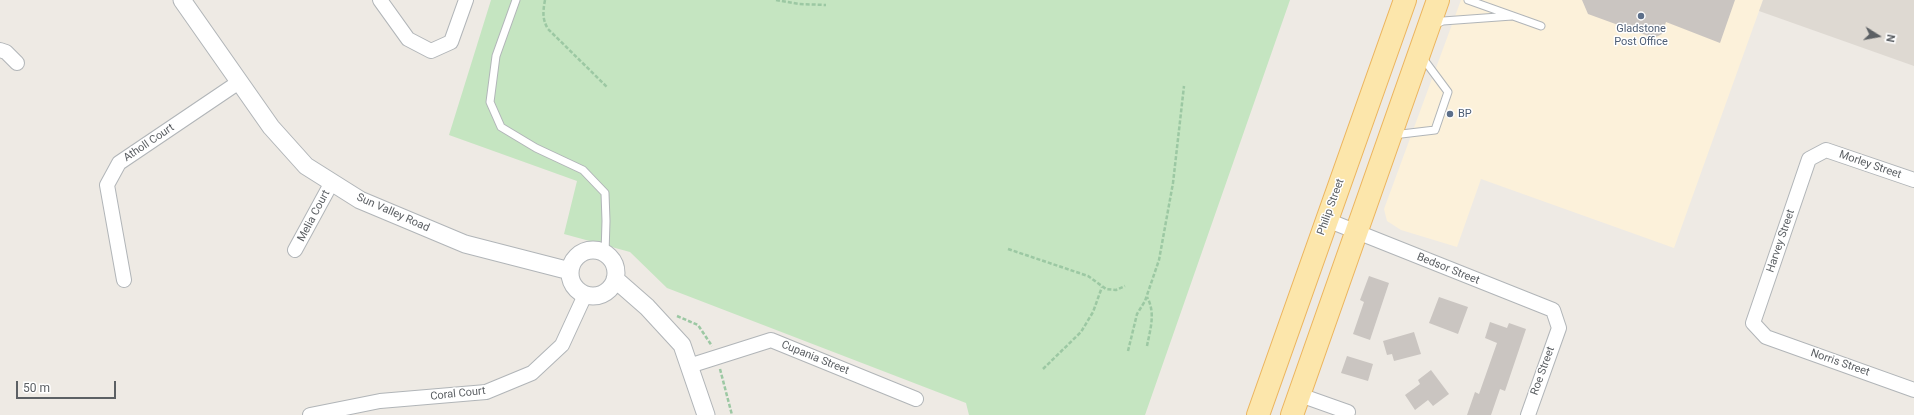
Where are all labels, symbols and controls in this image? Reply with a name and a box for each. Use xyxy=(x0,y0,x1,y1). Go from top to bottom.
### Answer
marker: Gladstone Post Office xyxy=(1636,11,1646,21)
north arrow xyxy=(1858,16,1898,56)
place label: Gladstone Post Office xyxy=(1614,22,1668,48)
text: N xyxy=(1883,33,1897,43)
place label: BP xyxy=(1458,107,1472,121)
marker: BP xyxy=(1445,109,1455,119)
street label: Atholl Court xyxy=(121,121,177,165)
street label: Morley Street xyxy=(1837,148,1903,182)
street label: Philip Street xyxy=(1315,177,1347,237)
street label: Melia Court xyxy=(295,188,333,244)
street label: Sun Valley Road xyxy=(354,191,432,235)
street label: Harvey Street xyxy=(1764,208,1798,274)
street label: Bedsor Street xyxy=(1415,250,1481,288)
street label: Cupania Street xyxy=(779,338,851,378)
street label: Roe Street xyxy=(1528,345,1558,397)
street label: Norris Street xyxy=(1809,347,1871,379)
scale bar xyxy=(18,373,118,399)
text: 50 m xyxy=(23,381,50,395)
street label: Coral Court xyxy=(430,385,486,403)

